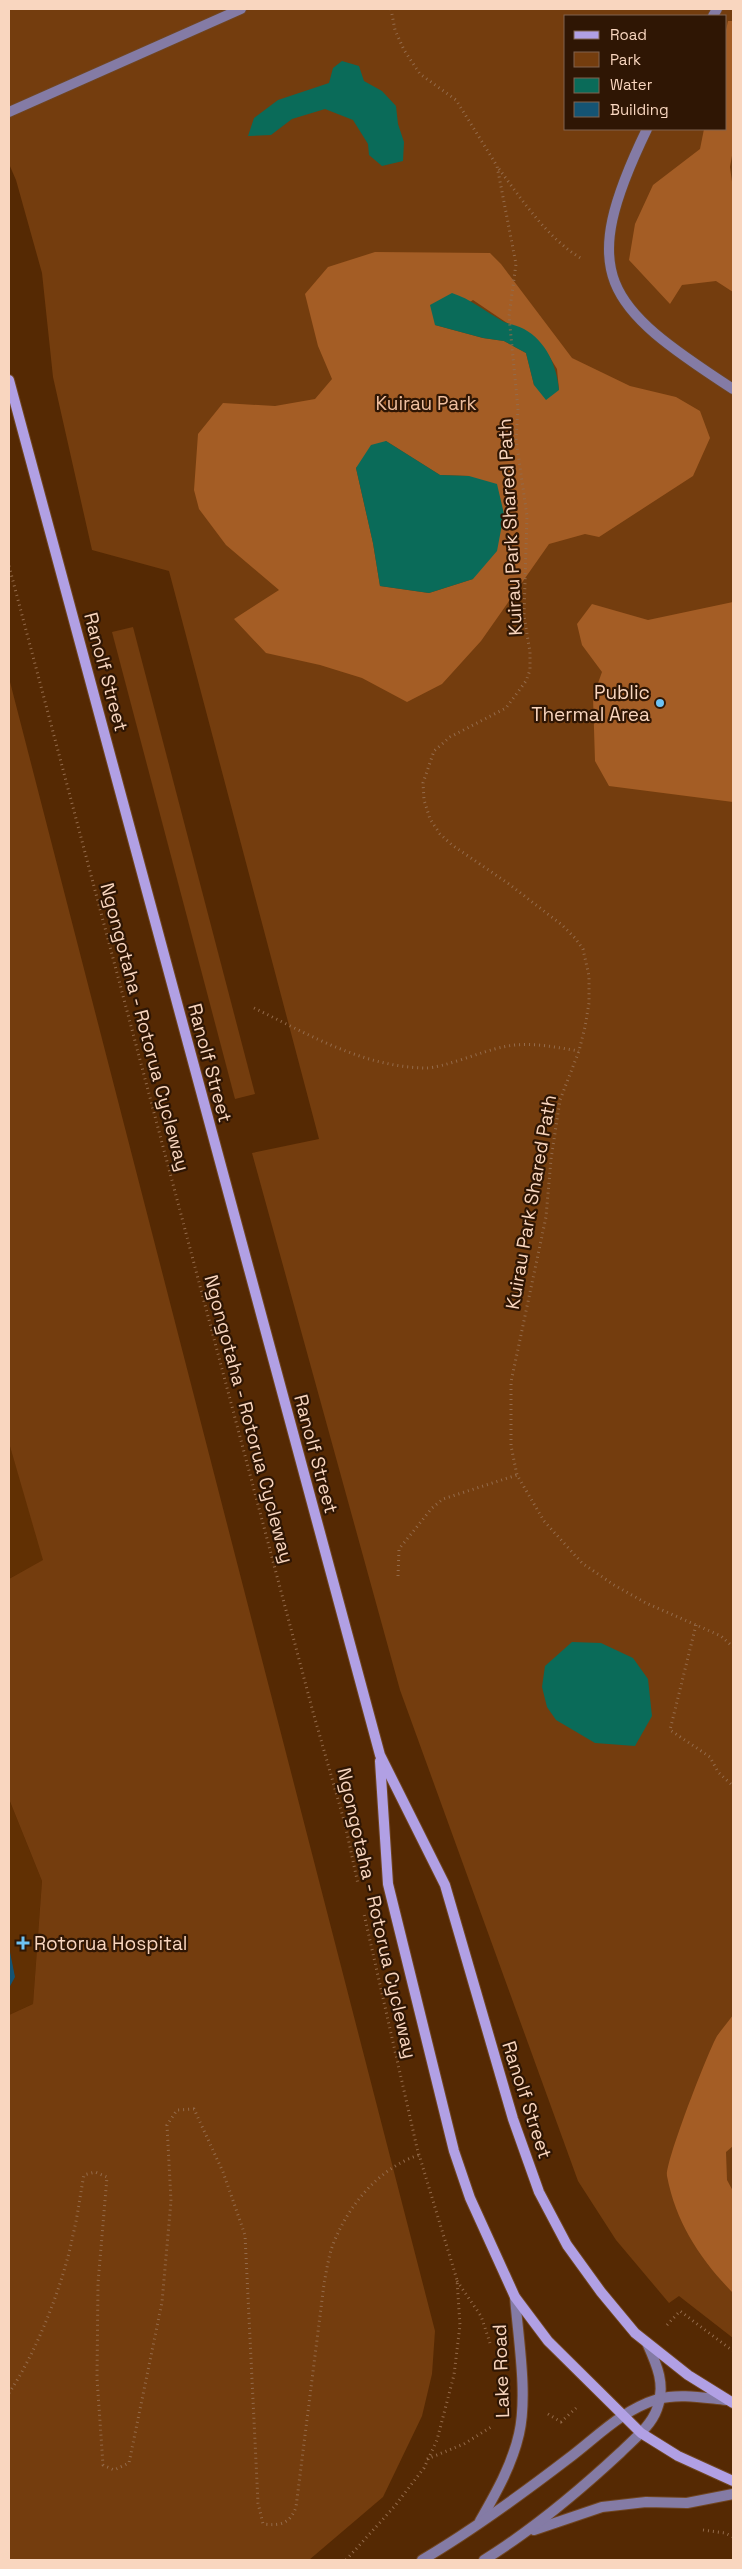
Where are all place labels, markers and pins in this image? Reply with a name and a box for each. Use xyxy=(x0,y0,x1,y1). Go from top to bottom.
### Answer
place label: Public Thermal Area xyxy=(531,680,650,727)
marker: Public Thermal Area xyxy=(654,697,666,709)
place label: Rotorua Hospital xyxy=(34,1931,187,1956)
marker: Rotorua Hospital xyxy=(16,1936,30,1950)

